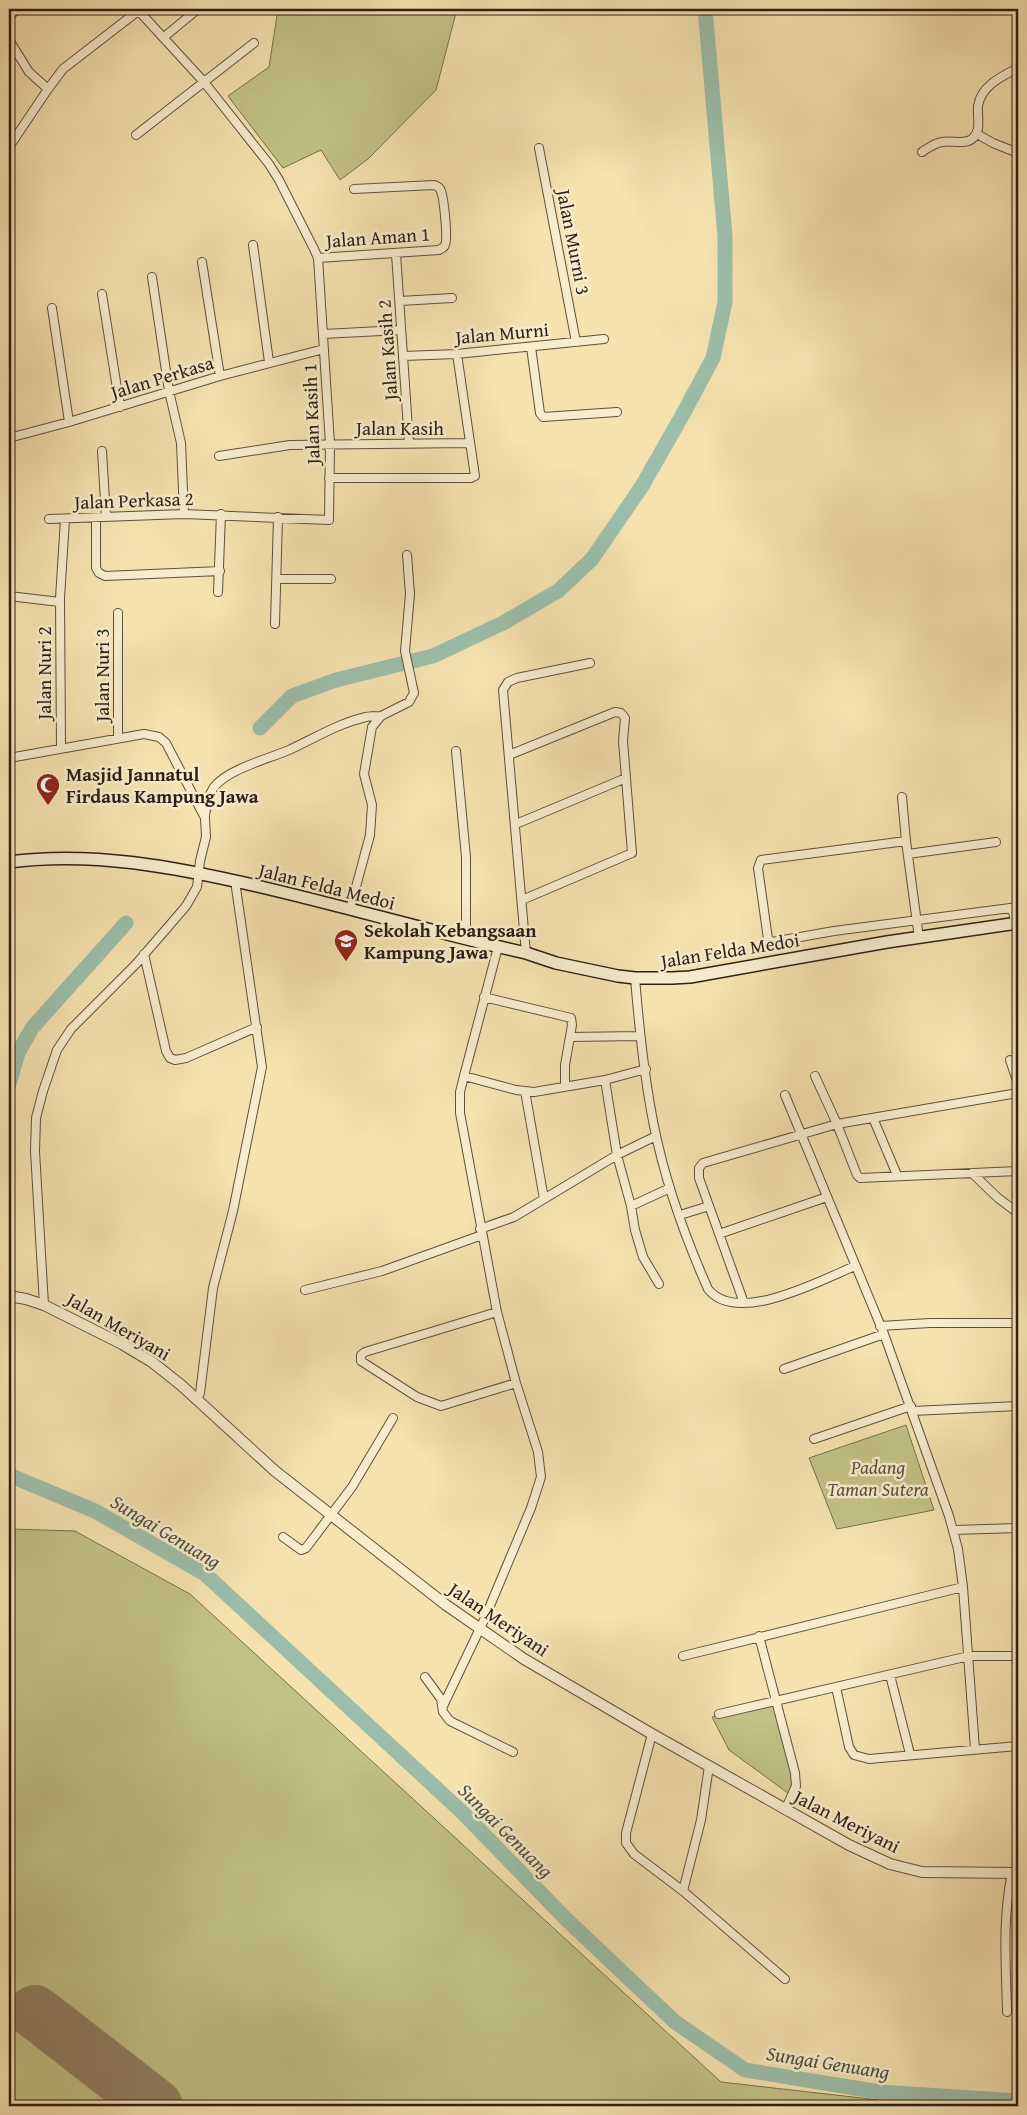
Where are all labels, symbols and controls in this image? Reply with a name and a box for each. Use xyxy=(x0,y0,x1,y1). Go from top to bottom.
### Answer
street label: Jalan Murni 3 xyxy=(550,185,598,297)
street label: Jalan Aman 1 xyxy=(323,219,431,255)
street label: Jalan Kasih 2 xyxy=(370,299,405,403)
street label: Jalan Murni xyxy=(452,315,550,351)
street label: Jalan Perkasa xyxy=(105,348,217,407)
street label: Jalan Kasih 1 xyxy=(295,363,327,467)
street label: Jalan Kasih xyxy=(354,414,444,442)
street label: Jalan Perkasa 2 xyxy=(72,484,194,516)
street label: Jalan Nuri 2 xyxy=(30,626,58,722)
street label: Jalan Nuri 3 xyxy=(88,628,116,724)
place label: Masjid Jannatul Firdaus Kampung Jawa xyxy=(66,760,259,810)
mosque icon: Masjid Jannatul Firdaus Kampung Jawa xyxy=(35,772,61,806)
street label: Jalan Felda Medoi xyxy=(254,855,398,917)
place label: Sekolah Kebangsaan Kampung Jawa xyxy=(364,916,537,966)
street label: Jalan Felda Medoi xyxy=(657,925,801,975)
school or university icon: Sekolah Kebangsaan Kampung Jawa xyxy=(333,928,359,962)
street label: Jalan Meriyani xyxy=(60,1284,176,1367)
park label: Padang Taman Sutera xyxy=(827,1453,929,1503)
water label: Sungai Genuang xyxy=(105,1487,227,1575)
street label: Jalan Meriyani xyxy=(441,1574,555,1663)
water label: Sungai Genuang xyxy=(452,1776,560,1884)
street label: Jalan Meriyani xyxy=(787,1781,905,1860)
water label: Sungai Genuang xyxy=(764,2038,892,2086)

